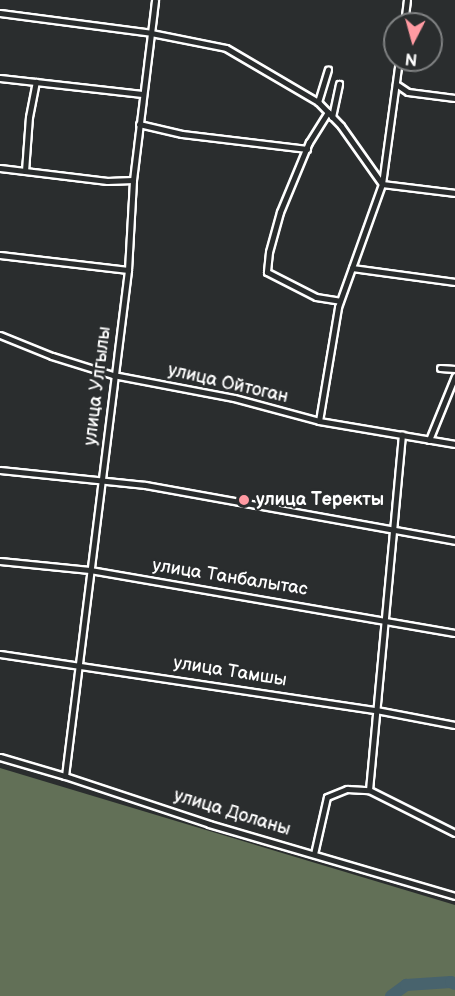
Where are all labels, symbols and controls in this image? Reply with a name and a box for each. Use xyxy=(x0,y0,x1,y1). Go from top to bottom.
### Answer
north arrow xyxy=(383,12,443,72)
text: N xyxy=(404,48,418,68)
street label: улица Улгылы xyxy=(80,325,116,447)
street label: улица Ойтоган xyxy=(166,360,290,408)
place label: улица Теректы xyxy=(256,489,384,511)
marker: улица Теректы xyxy=(237,493,251,507)
street label: улица Танбалытас xyxy=(151,555,309,601)
street label: улица Тамшы xyxy=(172,652,288,692)
street label: улица Доланы xyxy=(171,785,293,841)

